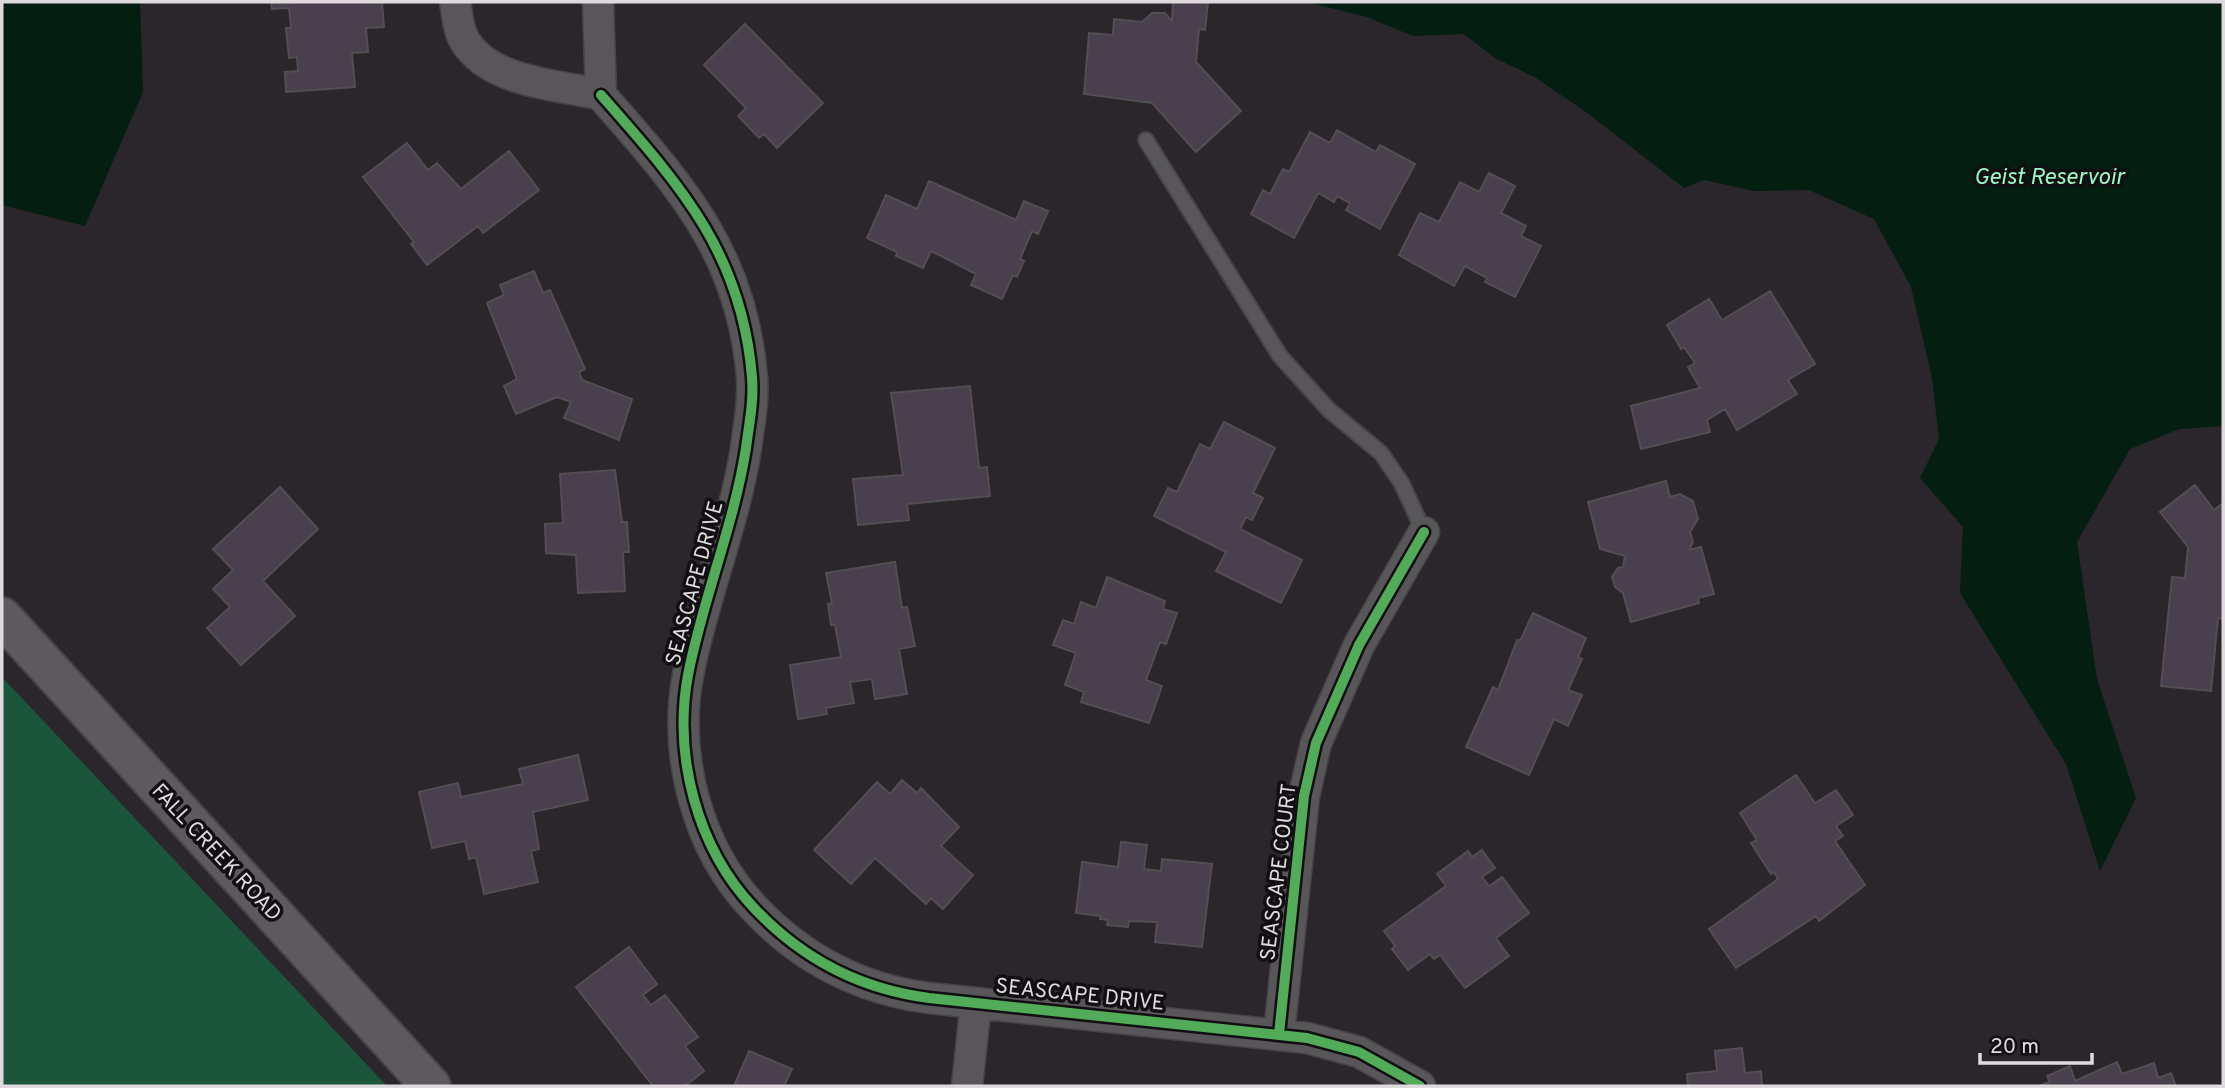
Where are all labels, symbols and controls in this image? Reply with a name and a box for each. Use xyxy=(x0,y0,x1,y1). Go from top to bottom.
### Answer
water label: Geist Reservoir xyxy=(1974,164,2127,193)
street label: SEASCAPE DRIVE xyxy=(660,498,730,669)
street label: FALL CREEK ROAD xyxy=(145,779,287,927)
street label: SEASCAPE COURT xyxy=(1255,782,1304,962)
street label: SEASCAPE DRIVE xyxy=(994,973,1165,1018)
scale bar xyxy=(1980,1021,2092,1066)
text: 20 m xyxy=(1990,1034,2039,1061)

